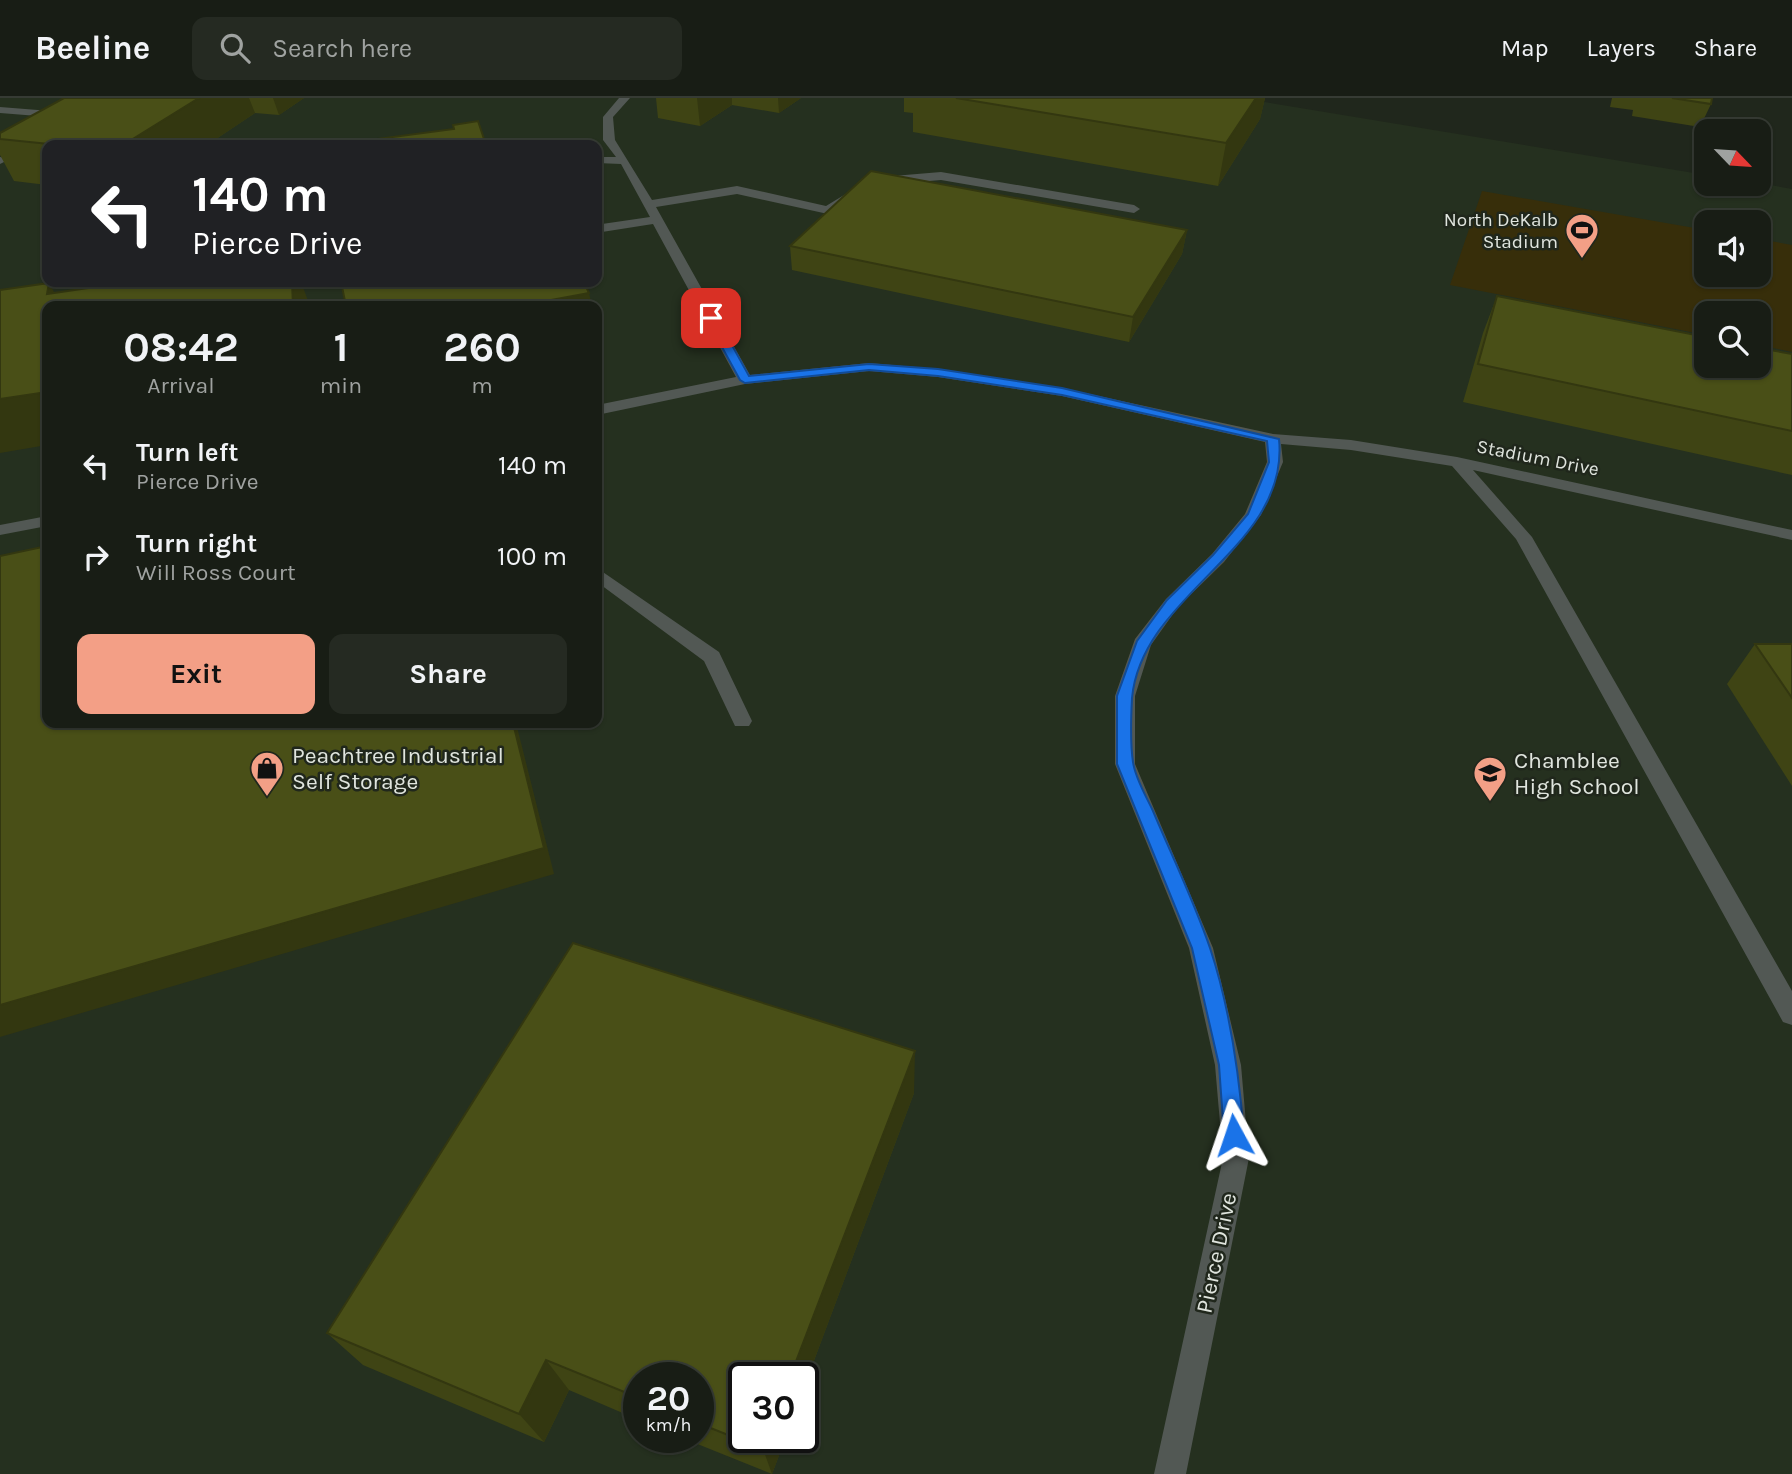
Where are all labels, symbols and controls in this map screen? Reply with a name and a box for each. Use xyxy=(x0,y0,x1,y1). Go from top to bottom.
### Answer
search box xyxy=(192,17,682,80)
text: Beeline xyxy=(35,29,150,67)
icon: search xyxy=(216,29,254,67)
text: Search here xyxy=(272,33,412,64)
text: Map xyxy=(1501,34,1549,62)
text: Layers xyxy=(1587,34,1656,62)
text: Share xyxy=(1694,34,1757,62)
north arrow xyxy=(1694,119,1771,196)
map controls xyxy=(1694,119,1771,378)
text: 140 m xyxy=(192,166,329,223)
icon: left xyxy=(77,168,168,259)
place label: North DeKalb Stadium xyxy=(1444,209,1558,253)
button: sound xyxy=(1694,210,1771,287)
sports icon: North DeKalb Stadium xyxy=(1563,211,1601,260)
text: Pierce Drive xyxy=(192,225,363,262)
pin xyxy=(681,288,741,348)
icon: arrive xyxy=(692,299,730,337)
button: search xyxy=(1694,301,1771,378)
text: 08:42 xyxy=(123,322,239,372)
text: 1 xyxy=(333,322,348,372)
text: 260 xyxy=(443,322,521,372)
text: Arrival xyxy=(147,372,215,399)
text: min xyxy=(320,372,362,399)
text: m xyxy=(471,372,493,399)
street label: Stadium Drive xyxy=(1475,435,1601,481)
text: Turn left xyxy=(136,437,238,468)
icon: left xyxy=(77,447,115,485)
text: 140 m xyxy=(498,450,567,481)
text: Pierce Drive xyxy=(136,468,259,495)
text: Turn right xyxy=(136,528,257,559)
icon: right xyxy=(77,538,115,576)
text: 100 m xyxy=(497,541,567,572)
text: Will Ross Court xyxy=(136,559,296,586)
button: Exit xyxy=(77,634,315,714)
button: Share xyxy=(329,634,567,714)
place label: Peachtree Industrial Self Storage xyxy=(292,742,504,795)
place label: Chamblee High School xyxy=(1514,747,1640,800)
shop icon: Peachtree Industrial Self Storage xyxy=(248,749,286,798)
school or university icon: Chamblee High School xyxy=(1471,754,1509,803)
position arrow xyxy=(1197,1098,1271,1172)
street label: Pierce Drive xyxy=(1191,1190,1242,1316)
speed limit sign: 30 xyxy=(728,1362,819,1453)
text: 20 xyxy=(647,1378,690,1419)
text: km/h xyxy=(646,1414,691,1436)

